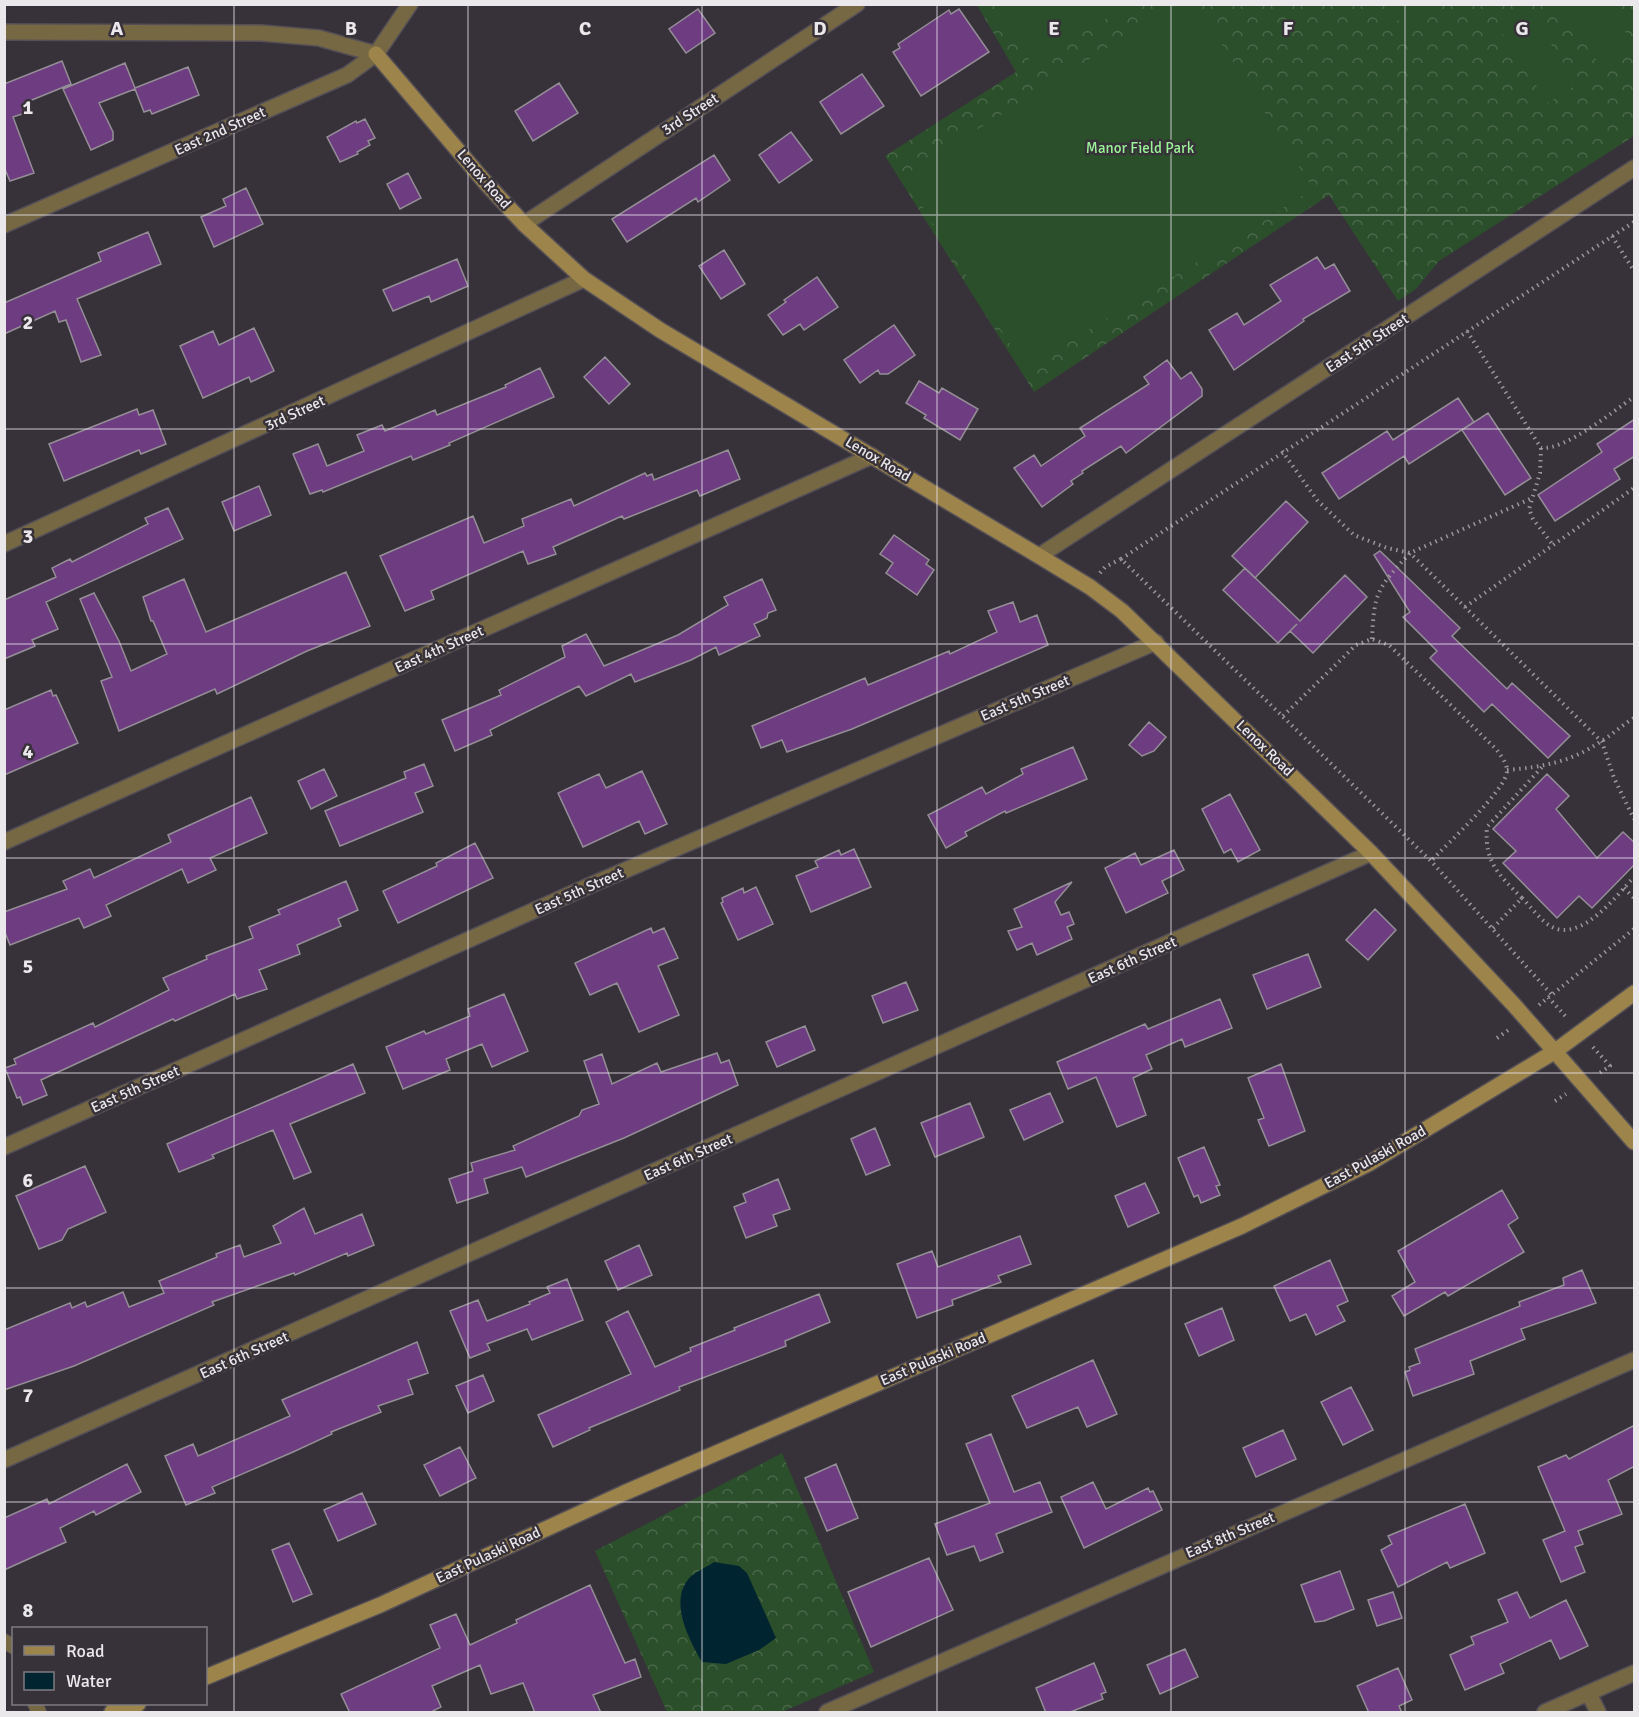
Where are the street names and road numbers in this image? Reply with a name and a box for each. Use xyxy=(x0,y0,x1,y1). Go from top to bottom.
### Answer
street label: 3rd Street xyxy=(658,89,722,139)
street label: East 2nd Street xyxy=(172,103,268,159)
street label: Lenox Road xyxy=(453,146,515,212)
street label: East 5th Street xyxy=(1322,310,1412,376)
street label: 3rd Street xyxy=(262,391,328,435)
street label: Lenox Road xyxy=(842,432,914,486)
street label: East 4th Street xyxy=(392,621,486,677)
street label: East 5th Street xyxy=(978,671,1072,725)
street label: Lenox Road xyxy=(1232,716,1298,780)
street label: East 5th Street xyxy=(532,863,626,919)
street label: East 6th Street xyxy=(1085,932,1179,988)
street label: East 5th Street xyxy=(88,1061,182,1117)
street label: East Pulaski Road xyxy=(1321,1122,1429,1192)
street label: East 6th Street xyxy=(641,1129,735,1185)
street label: East 6th Street xyxy=(197,1327,291,1383)
street label: East Pulaski Road xyxy=(877,1329,989,1389)
street label: East 8th Street xyxy=(1183,1508,1277,1562)
street label: East Pulaski Road xyxy=(433,1523,543,1587)

